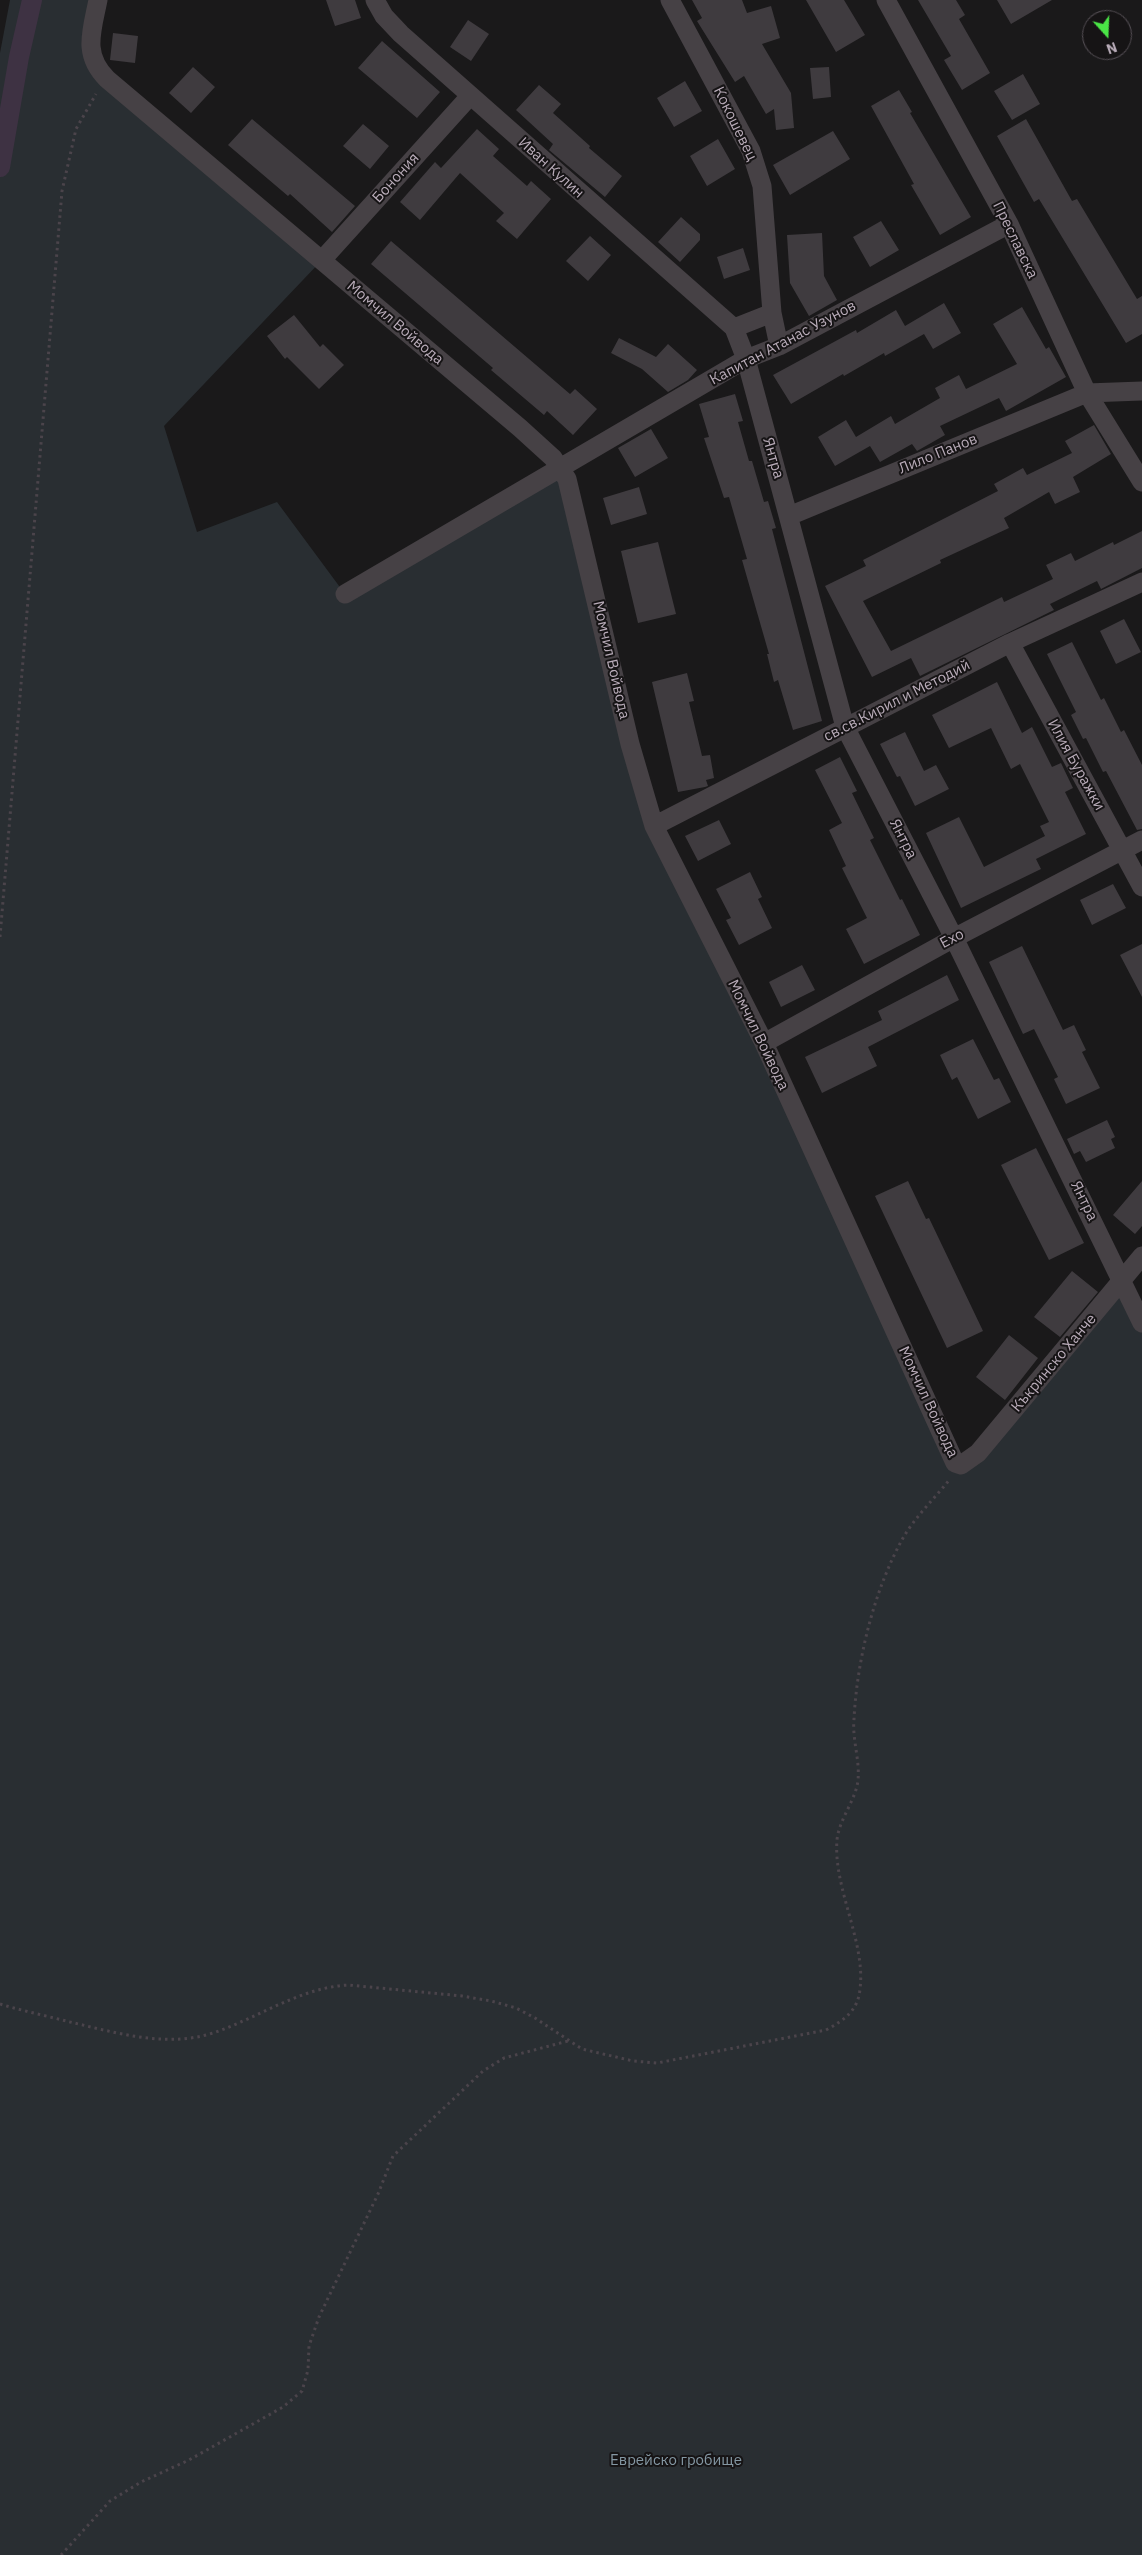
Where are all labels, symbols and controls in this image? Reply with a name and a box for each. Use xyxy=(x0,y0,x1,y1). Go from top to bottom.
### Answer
north arrow xyxy=(1082,10,1132,60)
text: N xyxy=(1104,38,1120,58)
street label: Кокошевец xyxy=(709,84,761,164)
street label: Иван Кулин xyxy=(514,134,588,202)
street label: Бонония xyxy=(369,149,423,207)
street label: Преславска xyxy=(989,199,1041,281)
street label: Момчил Войвода xyxy=(343,277,447,369)
street label: Капитан Атанас Узунов xyxy=(707,297,859,389)
street label: Лило Панов xyxy=(896,430,980,478)
street label: Янтра xyxy=(759,435,787,481)
street label: Момчил Войвода xyxy=(589,599,633,721)
street label: св.св.Кирил и Методий xyxy=(821,656,973,746)
street label: Илия Буражки xyxy=(1043,716,1109,814)
street label: Янтра xyxy=(885,816,921,862)
street label: Ехо xyxy=(937,925,967,953)
street label: Момчил Войвода xyxy=(723,977,793,1093)
street label: Янтра xyxy=(1067,1178,1101,1224)
street label: Къкринско Ханче xyxy=(1008,1310,1100,1416)
street label: Момчил Войвода xyxy=(894,1344,962,1460)
park label: Еврейско гробище xyxy=(610,2452,742,2470)

